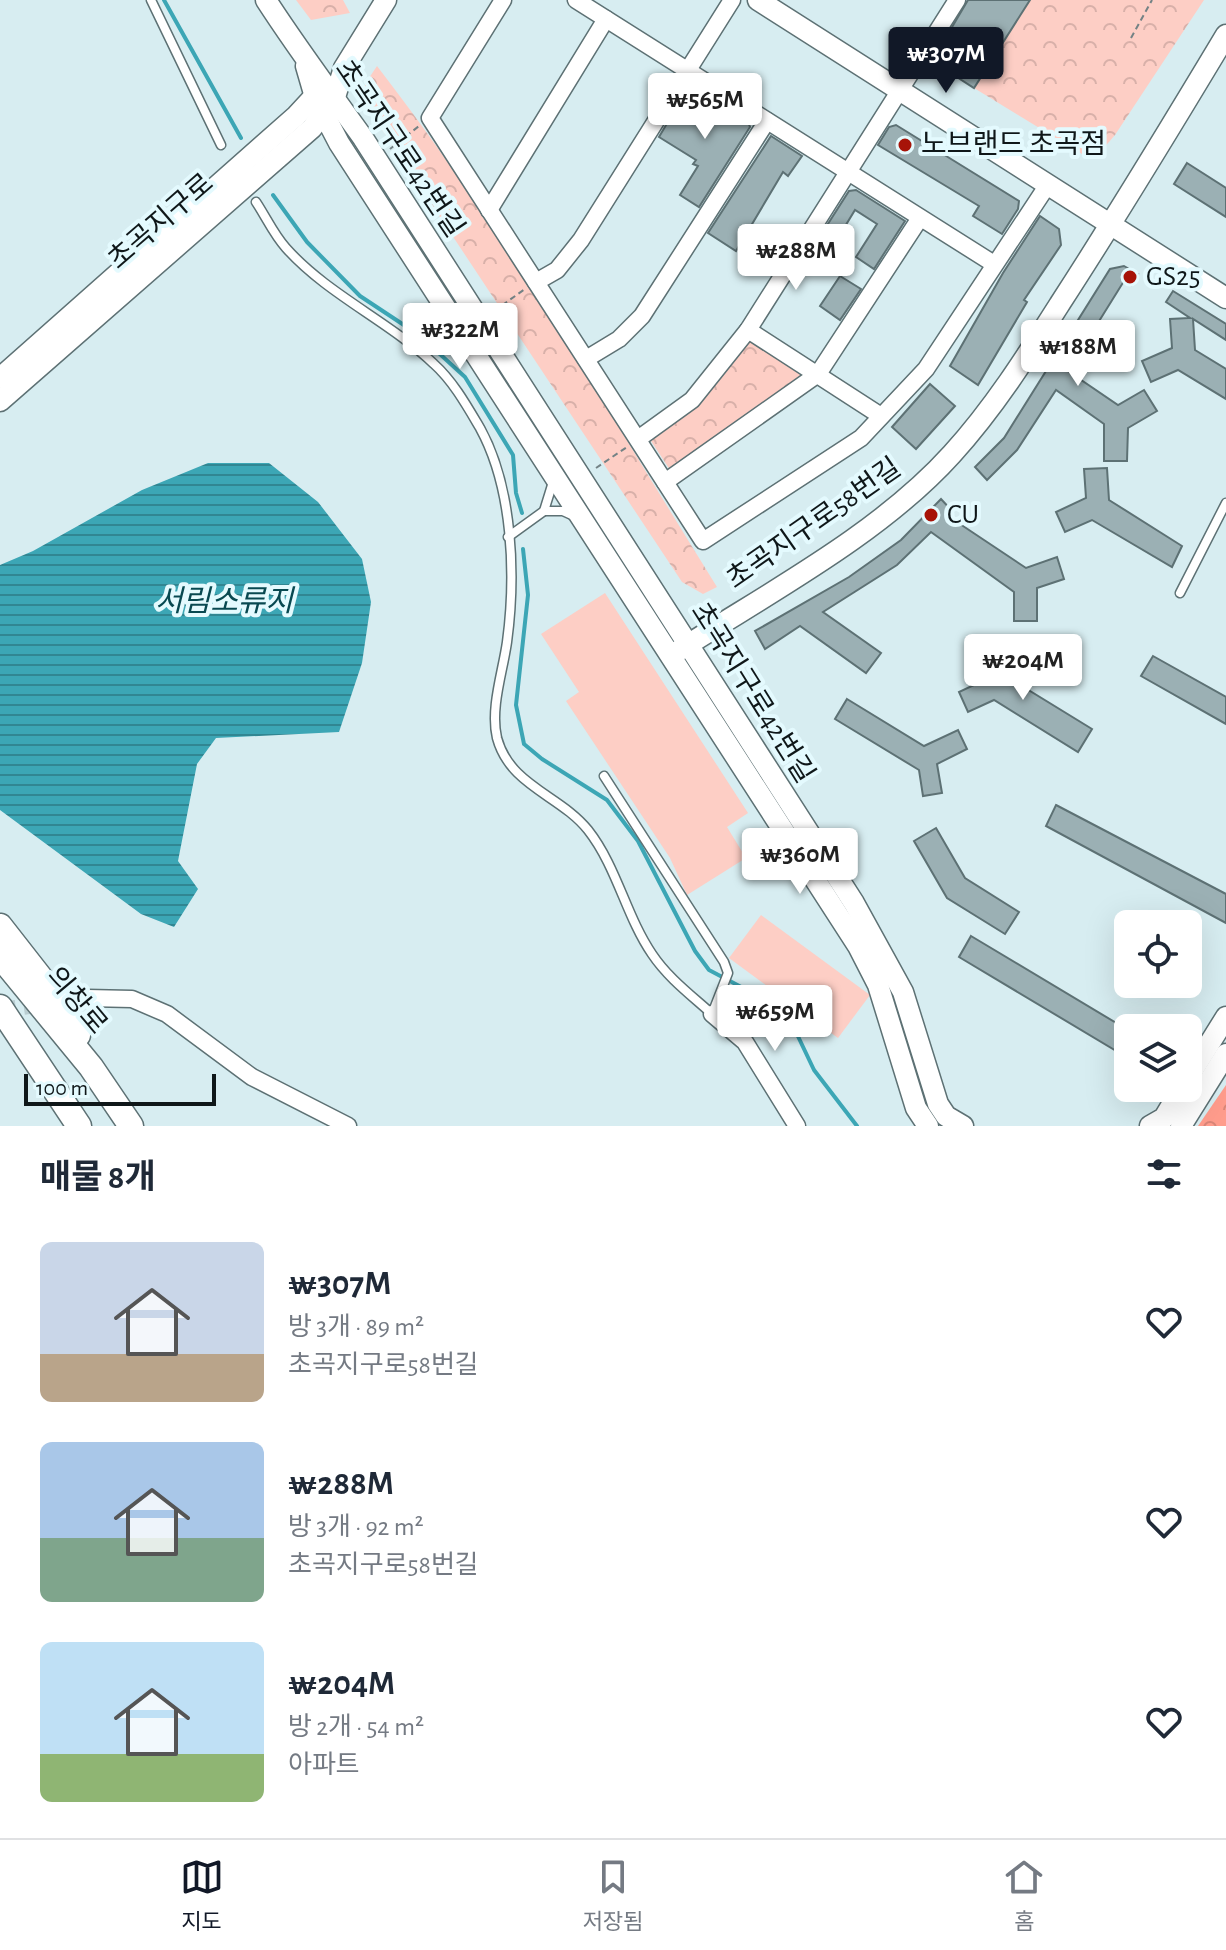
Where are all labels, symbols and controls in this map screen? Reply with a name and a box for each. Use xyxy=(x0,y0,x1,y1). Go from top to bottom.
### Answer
pin: ₩307M xyxy=(890,27,1002,95)
text: ₩307M xyxy=(906,40,986,66)
street label: 초곡지구로42번길 xyxy=(330,54,470,242)
pin: ₩565M xyxy=(649,73,761,141)
text: ₩565M xyxy=(666,86,744,112)
place label: 노브랜드 초곡점 xyxy=(921,129,1106,159)
marker: 노브랜드 초곡점 xyxy=(896,136,914,154)
street label: 초곡지구로 xyxy=(102,168,219,275)
pin: ₩288M xyxy=(740,224,852,292)
text: ₩288M xyxy=(756,237,836,263)
place label: GS25 xyxy=(1146,263,1200,291)
marker: GS25 xyxy=(1121,268,1139,286)
pin: ₩322M xyxy=(404,303,516,371)
text: ₩322M xyxy=(421,316,499,342)
pin: ₩188M xyxy=(1022,320,1134,388)
text: ₩188M xyxy=(1039,333,1117,359)
street label: 초곡지구로58번길 xyxy=(721,452,906,594)
place label: CU xyxy=(947,501,979,529)
marker: CU xyxy=(922,506,940,524)
water label: 서림소류지 xyxy=(155,586,295,617)
street label: 초곡지구로42번길 xyxy=(685,597,820,788)
pin: ₩204M xyxy=(967,634,1079,702)
text: ₩204M xyxy=(982,647,1064,673)
pin: ₩360M xyxy=(744,828,856,896)
text: ₩360M xyxy=(760,841,840,867)
map controls xyxy=(1114,910,1202,1102)
button: locate xyxy=(1114,910,1202,998)
street label: 의창로 xyxy=(40,961,113,1040)
pin: ₩659M xyxy=(719,985,831,1053)
text: ₩659M xyxy=(735,998,815,1024)
button: layers xyxy=(1114,1014,1202,1102)
scale bar xyxy=(24,1070,216,1106)
text: 100 m xyxy=(36,1077,88,1099)
icon: filters xyxy=(1142,1152,1186,1196)
text: 매물 8개 xyxy=(40,1161,156,1195)
text: ₩307M xyxy=(288,1267,391,1301)
icon: home xyxy=(104,1274,200,1370)
icon: heart xyxy=(1142,1300,1186,1344)
text: 방 3개 · 89 m² xyxy=(288,1314,424,1340)
text: 초곡지구로58번길 xyxy=(288,1352,479,1378)
text: ₩288M xyxy=(288,1467,394,1501)
icon: home xyxy=(104,1474,200,1570)
icon: heart xyxy=(1142,1500,1186,1544)
text: 방 3개 · 92 m² xyxy=(288,1514,424,1540)
text: 초곡지구로58번길 xyxy=(288,1552,479,1578)
text: ₩204M xyxy=(288,1667,395,1701)
icon: home xyxy=(104,1674,200,1770)
icon: heart xyxy=(1142,1700,1186,1744)
text: 방 2개 · 54 m² xyxy=(288,1714,424,1740)
text: 아파트 xyxy=(288,1752,360,1778)
tab: 지도 xyxy=(180,1855,224,1935)
tab: 저장됨 xyxy=(583,1855,643,1935)
tab: 홈 xyxy=(1002,1855,1046,1935)

